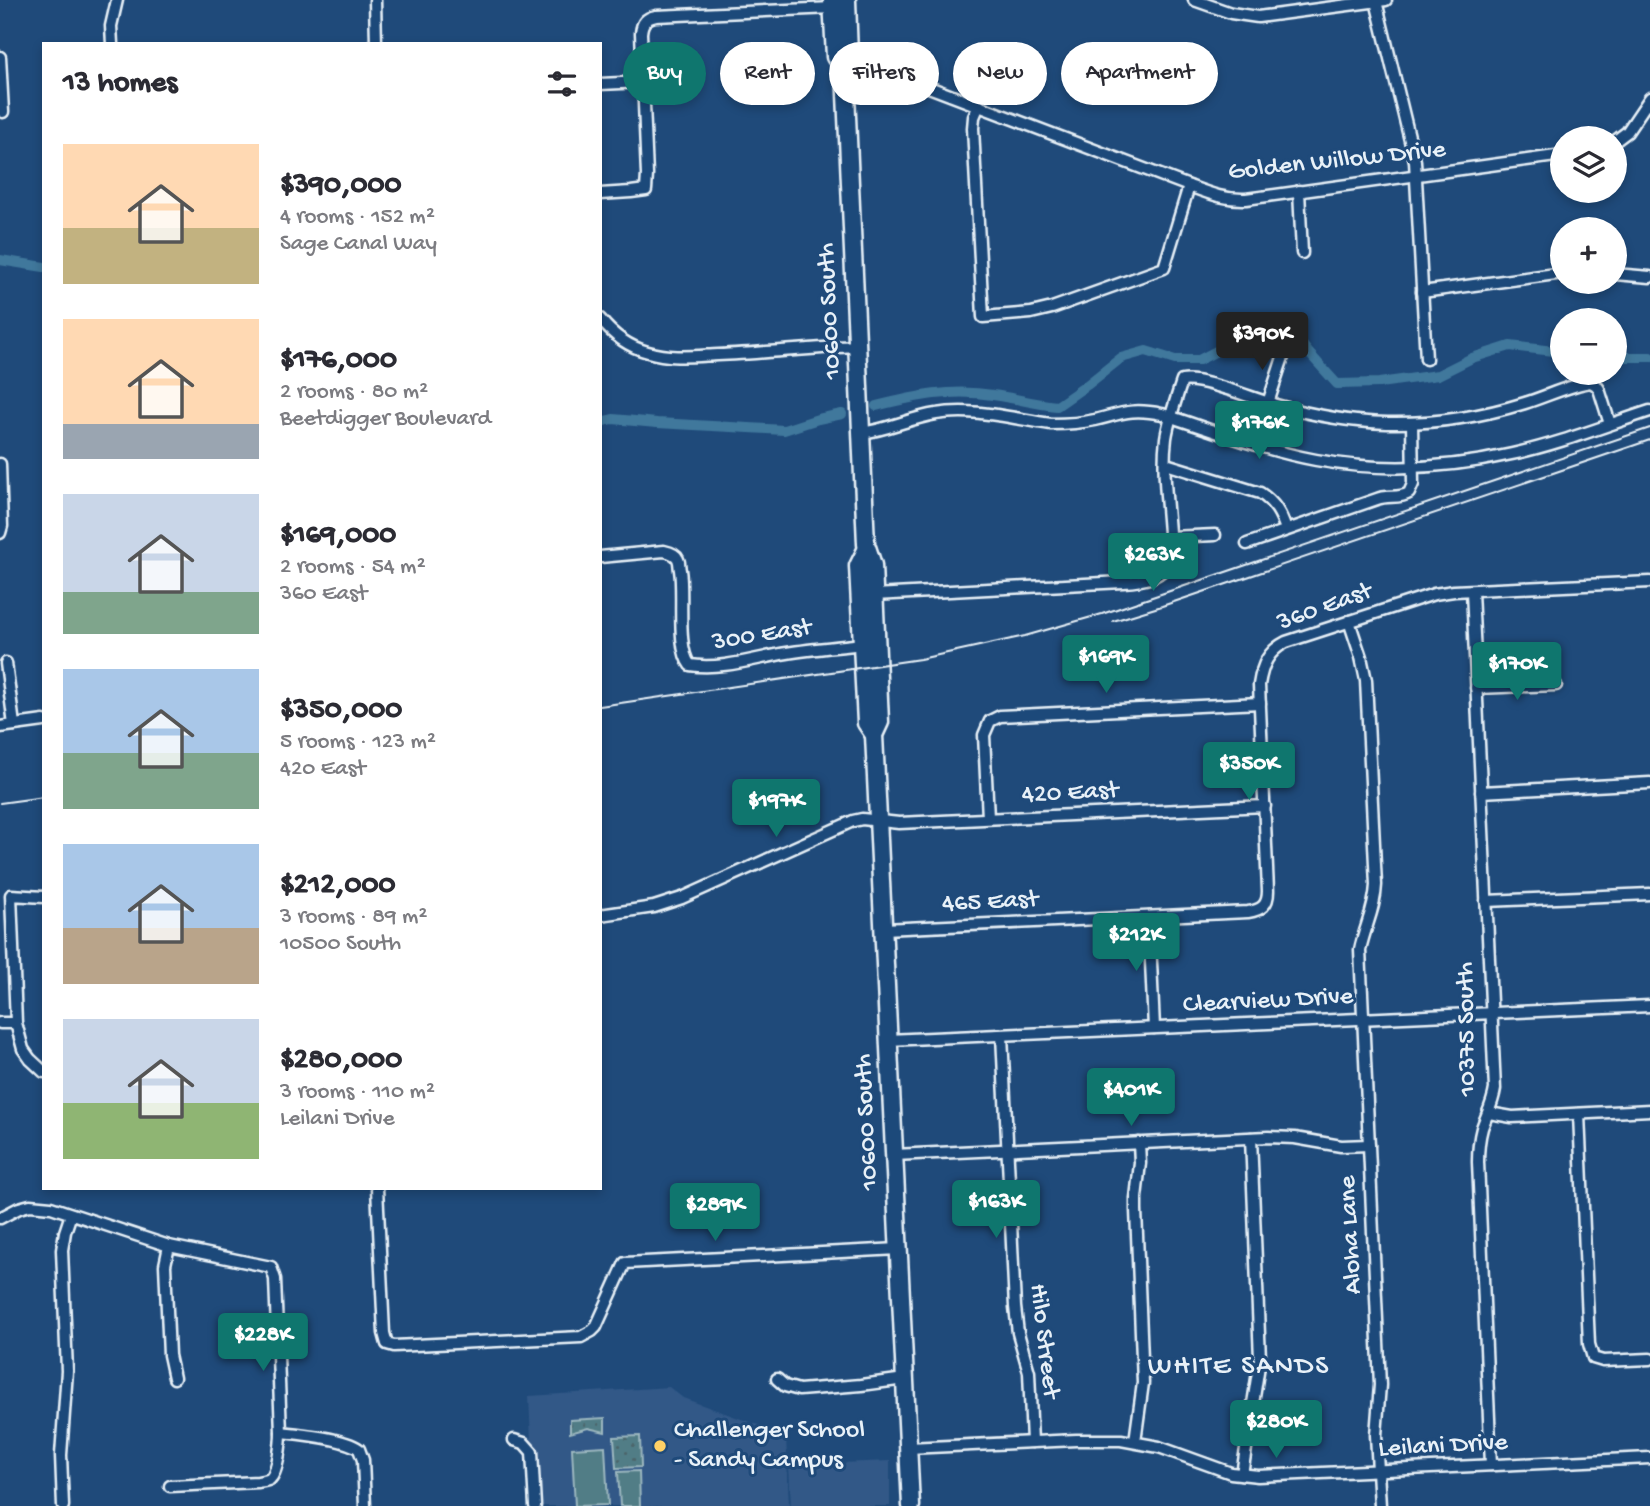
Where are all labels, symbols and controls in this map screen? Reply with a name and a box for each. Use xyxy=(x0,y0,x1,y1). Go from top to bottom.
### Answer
chip: Buy xyxy=(623,42,706,105)
chip: Rent xyxy=(720,42,815,105)
chip: Filters xyxy=(829,42,939,105)
chip: New xyxy=(953,42,1047,105)
chip: Apartment xyxy=(1061,42,1218,105)
icon: filters xyxy=(543,65,581,103)
text: 13 homes xyxy=(63,67,177,102)
map controls xyxy=(1550,126,1627,385)
button: layers xyxy=(1550,126,1627,203)
street label: Golden Willow Drive xyxy=(1227,135,1448,189)
text: $390,000 xyxy=(280,169,402,204)
icon: home xyxy=(119,172,203,256)
text: 4 rooms · 152 m² xyxy=(280,204,435,231)
button: + xyxy=(1550,217,1627,294)
text: Sage Canal Way xyxy=(280,231,437,258)
street label: 10600 South xyxy=(812,242,850,381)
button: − xyxy=(1550,308,1627,385)
pin: $390K xyxy=(1213,312,1311,372)
text: $390K xyxy=(1232,321,1292,348)
text: $176,000 xyxy=(280,344,397,379)
icon: home xyxy=(119,347,203,431)
text: 2 rooms · 80 m² xyxy=(280,379,428,406)
pin: $176K xyxy=(1210,402,1308,461)
text: Beetdigger Boulevard xyxy=(280,406,491,433)
text: $176K xyxy=(1231,410,1287,437)
text: $169,000 xyxy=(280,519,396,554)
icon: home xyxy=(119,522,203,606)
pin: $263K xyxy=(1104,534,1202,593)
text: $263K xyxy=(1124,542,1182,569)
text: 2 rooms · 54 m² xyxy=(280,554,426,581)
street label: 360 East xyxy=(1273,576,1379,640)
text: 360 East xyxy=(280,581,367,608)
street label: 300 East xyxy=(709,612,816,659)
pin: $169K xyxy=(1057,636,1155,695)
pin: $170K xyxy=(1468,642,1566,702)
text: $169K xyxy=(1078,644,1134,671)
text: $170K xyxy=(1488,651,1546,678)
text: $350,000 xyxy=(280,694,402,729)
icon: home xyxy=(119,697,203,781)
text: 5 rooms · 123 m² xyxy=(280,729,436,756)
pin: $350K xyxy=(1200,742,1298,802)
text: $350K xyxy=(1219,751,1279,778)
text: 420 East xyxy=(280,756,366,783)
street label: 420 East xyxy=(1021,776,1122,812)
pin: $197K xyxy=(727,780,825,839)
text: $197K xyxy=(748,788,804,815)
text: $212,000 xyxy=(280,869,396,904)
icon: home xyxy=(119,872,203,956)
street label: 465 East xyxy=(941,885,1041,921)
text: 3 rooms · 89 m² xyxy=(280,904,427,931)
pin: $212K xyxy=(1087,914,1185,973)
text: $212K xyxy=(1109,922,1163,949)
text: 10500 South xyxy=(280,931,401,958)
street label: 10375 South xyxy=(1451,961,1485,1097)
street label: Clearview Drive xyxy=(1182,982,1354,1022)
text: $280,000 xyxy=(280,1044,402,1079)
icon: home xyxy=(119,1047,203,1131)
street label: 10600 South xyxy=(849,1053,887,1192)
pin: $401K xyxy=(1082,1068,1180,1128)
text: $401K xyxy=(1103,1077,1159,1104)
text: 3 rooms · 110 m² xyxy=(280,1079,435,1106)
text: Leilani Drive xyxy=(280,1106,395,1133)
street label: Aloha Lane xyxy=(1333,1174,1371,1295)
pin: $163K xyxy=(947,1180,1045,1240)
pin: $289K xyxy=(666,1184,764,1243)
text: $163K xyxy=(968,1189,1024,1216)
text: $289K xyxy=(686,1192,744,1219)
street label: Hilo Street xyxy=(1021,1282,1066,1402)
pin: $228K xyxy=(214,1314,312,1373)
text: $228K xyxy=(234,1322,292,1349)
district label: WHITE SANDS xyxy=(1148,1351,1330,1384)
pin: $280K xyxy=(1227,1400,1325,1460)
text: $280K xyxy=(1246,1409,1306,1436)
place label: Challenger School - Sandy Campus xyxy=(674,1416,865,1477)
street label: Leilani Drive xyxy=(1377,1428,1509,1466)
marker: Challenger School - Sandy Campus xyxy=(652,1438,668,1454)

